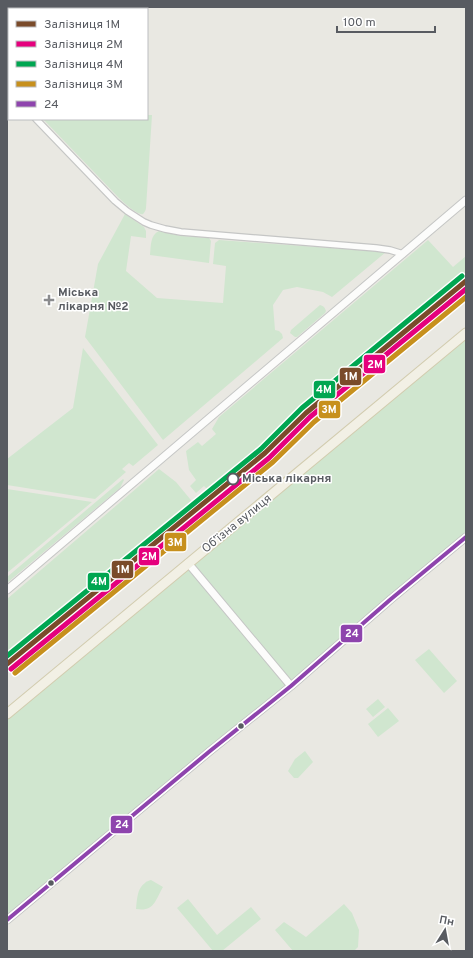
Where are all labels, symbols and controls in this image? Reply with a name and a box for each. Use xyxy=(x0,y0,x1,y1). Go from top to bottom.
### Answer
legend xyxy=(8,8,148,120)
scale bar xyxy=(337,8,435,34)
text: 100 m xyxy=(343,15,376,31)
text: Залізниця 1М xyxy=(44,17,120,33)
text: Залізниця 2М xyxy=(44,37,123,53)
text: Залізниця 4М xyxy=(44,57,123,73)
text: Залізниця 3М xyxy=(44,77,123,93)
text: 24 xyxy=(44,97,59,113)
place label: Міська лікарня №2 xyxy=(58,285,129,315)
marker: Міська лікарня №2 xyxy=(43,294,55,306)
line badge: 2М xyxy=(363,354,386,374)
text: 2М xyxy=(367,358,383,372)
line badge: 1М xyxy=(339,367,362,386)
text: 1М xyxy=(344,370,358,384)
line badge: 4М xyxy=(313,380,336,399)
text: 4М xyxy=(316,383,332,397)
line badge: 3М xyxy=(318,400,341,419)
text: 3М xyxy=(321,403,337,417)
place label: Міська лікарня xyxy=(242,471,331,487)
marker: Міська лікарня xyxy=(226,472,240,486)
street label: Обʼїзна вулиця xyxy=(199,491,275,557)
line badge: 3М xyxy=(164,532,187,552)
text: 3М xyxy=(167,536,183,550)
line badge: 2М xyxy=(138,547,160,566)
text: 2М xyxy=(141,550,157,564)
line badge: 1М xyxy=(111,560,134,579)
text: 1М xyxy=(116,563,130,577)
line badge: 4М xyxy=(87,572,110,591)
text: 4М xyxy=(91,575,107,589)
line badge: 24 xyxy=(340,624,363,643)
text: 24 xyxy=(345,627,359,641)
unlabelled marker xyxy=(236,721,246,731)
line badge: 24 xyxy=(110,815,133,834)
text: 24 xyxy=(115,818,129,832)
unlabelled marker xyxy=(46,878,56,888)
north arrow xyxy=(425,910,465,950)
text: Пн xyxy=(438,913,455,929)

